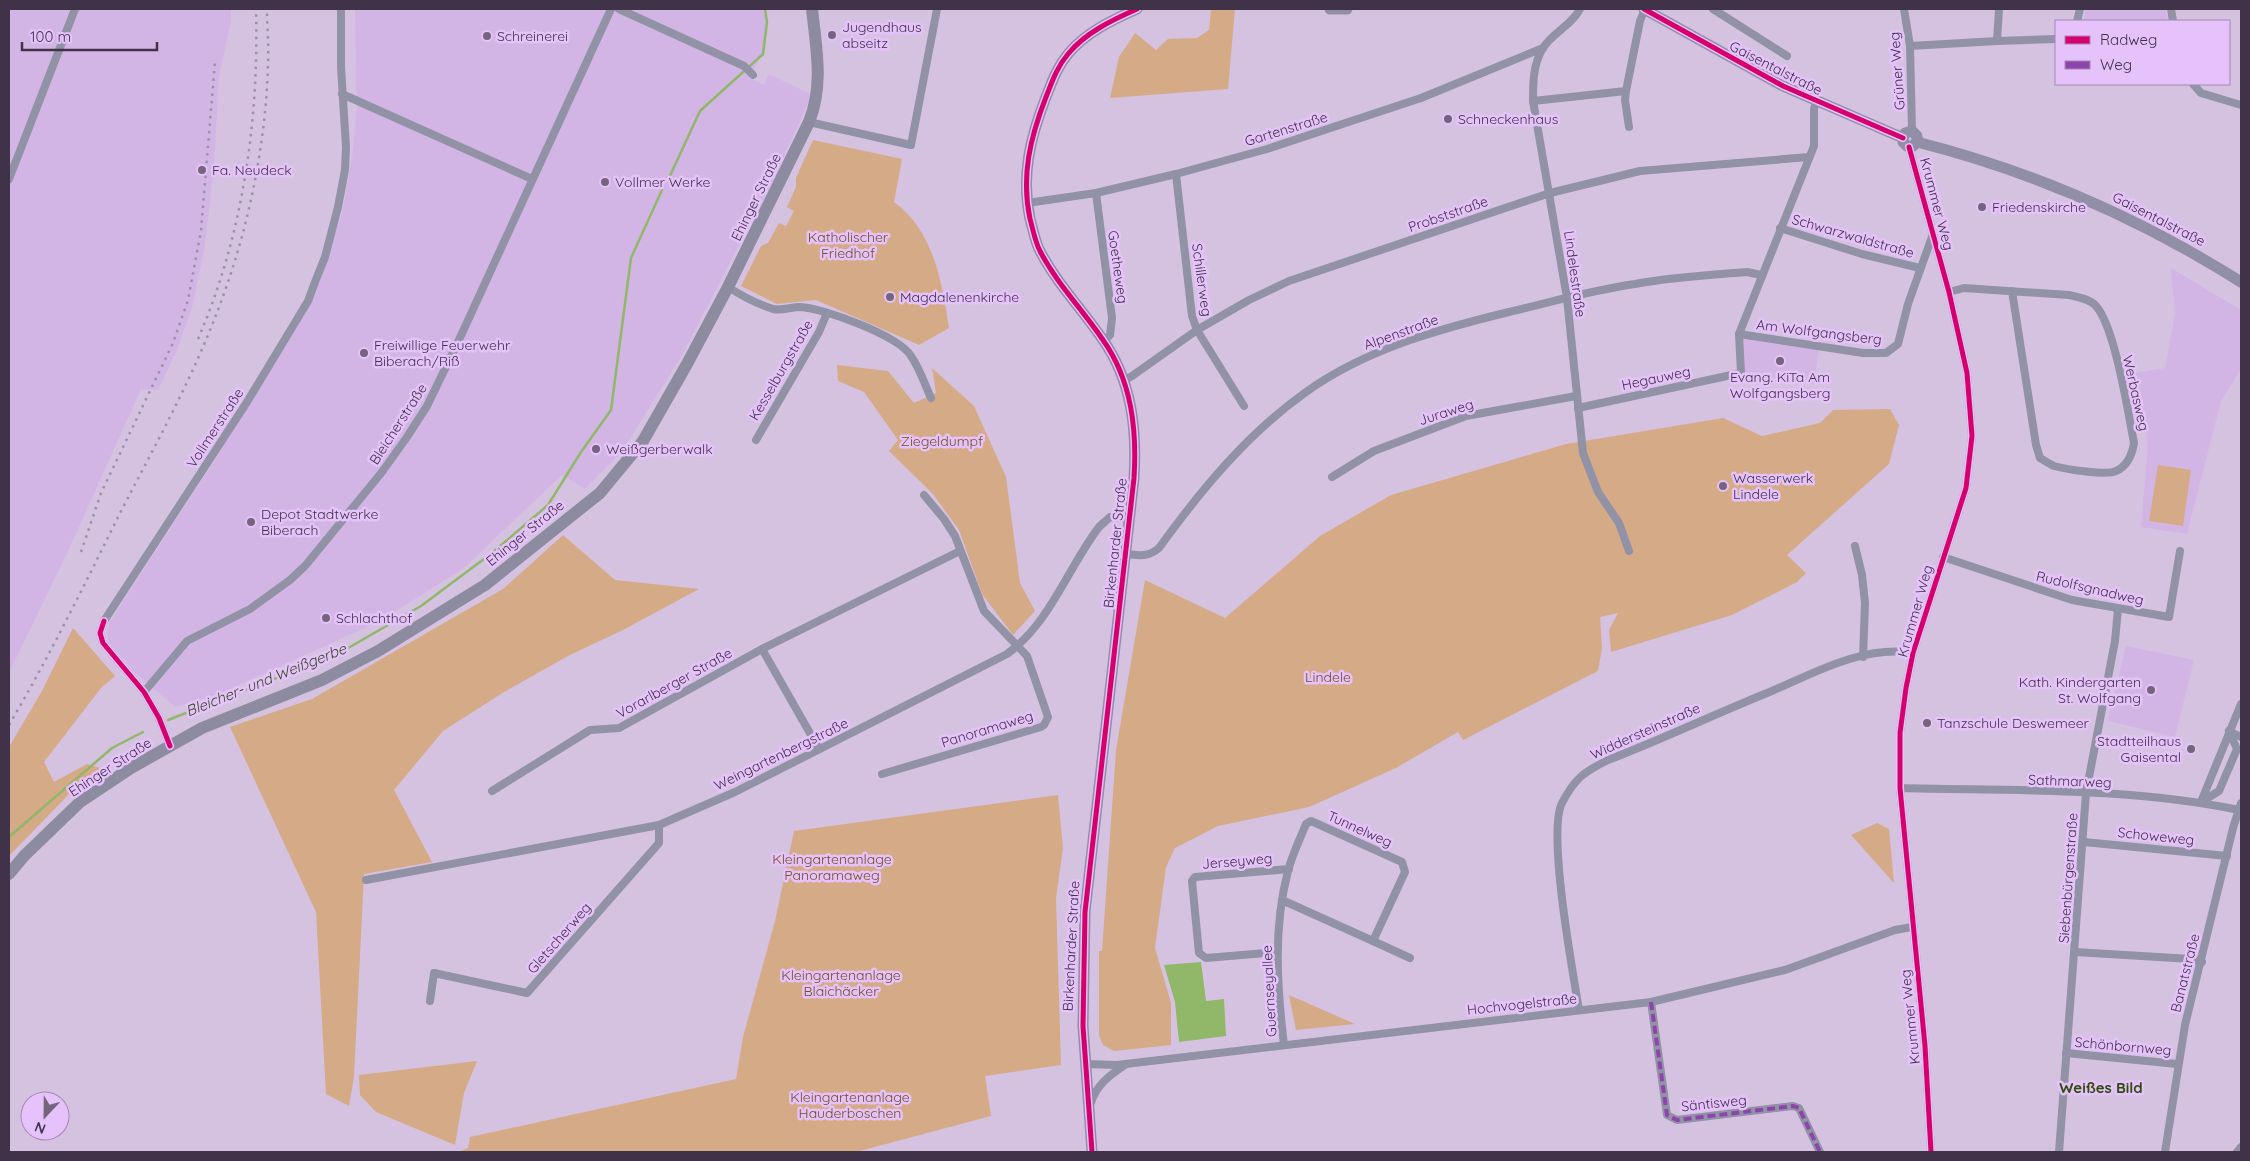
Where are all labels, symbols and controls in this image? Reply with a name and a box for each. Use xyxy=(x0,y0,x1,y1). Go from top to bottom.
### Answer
place label: Jugendhaus abseitz xyxy=(842,18,922,52)
scale bar xyxy=(22,20,158,52)
legend xyxy=(2055,20,2230,85)
text: 100 m xyxy=(30,27,71,46)
place label: Schreinerei xyxy=(497,27,568,45)
marker: Jugendhaus abseitz xyxy=(826,29,838,41)
marker: Schreinerei xyxy=(481,30,493,42)
text: Radweg xyxy=(2100,30,2157,49)
street label: Grüner Weg xyxy=(1885,31,1909,111)
street label: Gaisentalstraße xyxy=(1727,37,1826,99)
text: Weg xyxy=(2100,55,2132,74)
street label: Gartenstraße xyxy=(1242,108,1330,150)
place label: Schneckenhaus xyxy=(1458,110,1558,128)
marker: Schneckenhaus xyxy=(1442,113,1454,125)
street label: Ehinger Straße xyxy=(727,150,785,244)
street label: Krummer Weg xyxy=(1916,156,1958,252)
place label: Fa. Neudeck xyxy=(212,161,292,179)
marker: Fa. Neudeck xyxy=(196,164,208,176)
place label: Vollmer Werke xyxy=(615,173,711,191)
marker: Vollmer Werke xyxy=(599,176,611,188)
street label: Gaisentalstraße xyxy=(2110,188,2209,250)
street label: Probststraße xyxy=(1406,192,1490,236)
place label: Friedenskirche xyxy=(1992,198,2086,216)
marker: Friedenskirche xyxy=(1976,201,1988,213)
street label: Schwarzwaldstraße xyxy=(1790,210,1916,262)
park label: Katholischer Friedhof xyxy=(808,228,889,262)
street label: Goetheweg xyxy=(1104,229,1132,305)
street label: Lindelestraße xyxy=(1560,230,1590,319)
street label: Schillerweg xyxy=(1188,242,1216,318)
place label: Magdalenenkirche xyxy=(900,288,1019,306)
marker: Magdalenenkirche xyxy=(884,291,896,303)
street label: Alpenstraße xyxy=(1361,310,1441,354)
street label: Am Wolfgangsberg xyxy=(1755,315,1883,349)
street label: Kesselburgstraße xyxy=(745,317,817,423)
place label: Freiwillige Feuerwehr Biberach/Riß xyxy=(374,336,511,370)
marker: Freiwillige Feuerwehr Biberach/Riß xyxy=(358,347,370,359)
street label: Werbasweg xyxy=(2119,353,2153,433)
marker: Evang. KiTa Am Wolfgangsberg xyxy=(1774,355,1786,367)
street label: Hegauweg xyxy=(1620,362,1692,394)
place label: Evang. KiTa Am Wolfgangsberg xyxy=(1730,368,1830,402)
street label: Bleicherstraße xyxy=(365,380,431,468)
street label: Vollmerstraße xyxy=(183,385,247,471)
street label: Juraweg xyxy=(1416,395,1476,429)
park label: Ziegeldumpf xyxy=(901,432,983,450)
place label: Weißgerberwalk xyxy=(606,440,713,458)
marker: Weißgerberwalk xyxy=(590,443,602,455)
place label: Wasserwerk Lindele xyxy=(1733,469,1813,503)
street label: Birkenharder Straße xyxy=(1099,477,1131,609)
marker: Wasserwerk Lindele xyxy=(1717,480,1729,492)
street label: Ehinger Straße xyxy=(482,496,568,570)
place label: Depot Stadtwerke Biberach xyxy=(261,505,378,539)
marker: Depot Stadtwerke Biberach xyxy=(245,516,257,528)
street label: Krummer Weg xyxy=(1893,563,1937,659)
street label: Rudolfsgnadweg xyxy=(2034,567,2146,609)
place label: Schlachthof xyxy=(336,609,412,627)
marker: Schlachthof xyxy=(320,612,332,624)
water label: Bleicher- und Weißgerbe xyxy=(183,638,349,720)
street label: Vorarlberger Straße xyxy=(613,644,735,722)
park label: Lindele xyxy=(1305,668,1351,686)
place label: Kath. Kindergarten St. Wolfgang xyxy=(2019,673,2141,707)
marker: Kath. Kindergarten St. Wolfgang xyxy=(2145,684,2157,696)
street label: Widdersteinstraße xyxy=(1587,699,1703,763)
street label: Panoramaweg xyxy=(939,706,1035,752)
street label: Weingartenbergstraße xyxy=(711,714,851,794)
place label: Tanzschule Deswemeer xyxy=(1937,714,2090,732)
marker: Tanzschule Deswemeer xyxy=(1921,717,1933,729)
place label: Stadtteilhaus Gaisental xyxy=(2097,732,2181,766)
street label: Ehinger Straße xyxy=(65,733,155,800)
marker: Stadtteilhaus Gaisental xyxy=(2185,743,2197,755)
street label: Sathmarweg xyxy=(2028,771,2112,791)
street label: Tunnelweg xyxy=(1325,807,1395,851)
street label: Siebenbürgenstraße xyxy=(2054,812,2082,944)
street label: Schoweweg xyxy=(2117,823,2195,849)
street label: Jerseyweg xyxy=(1201,849,1273,873)
park label: Kleingartenanlage Panoramaweg xyxy=(772,850,892,884)
street label: Birkenharder Straße xyxy=(1059,880,1083,1012)
street label: Gletscherweg xyxy=(523,899,595,977)
street label: Banatstraße xyxy=(2167,932,2204,1014)
street label: Guernseyallee xyxy=(1258,944,1280,1037)
park label: Kleingartenanlage Blaichäcker xyxy=(781,966,901,1000)
street label: Krummer Weg xyxy=(1896,969,1924,1065)
street label: Hochvogelstraße xyxy=(1466,989,1578,1019)
street label: Schönbornweg xyxy=(2074,1033,2172,1059)
district label: Weißes Bild xyxy=(2059,1078,2143,1097)
park label: Kleingartenanlage Hauderboschen xyxy=(790,1088,910,1122)
north arrow xyxy=(20,1091,70,1141)
street label: Säntisweg xyxy=(1680,1091,1748,1115)
text: N xyxy=(32,1118,48,1138)

